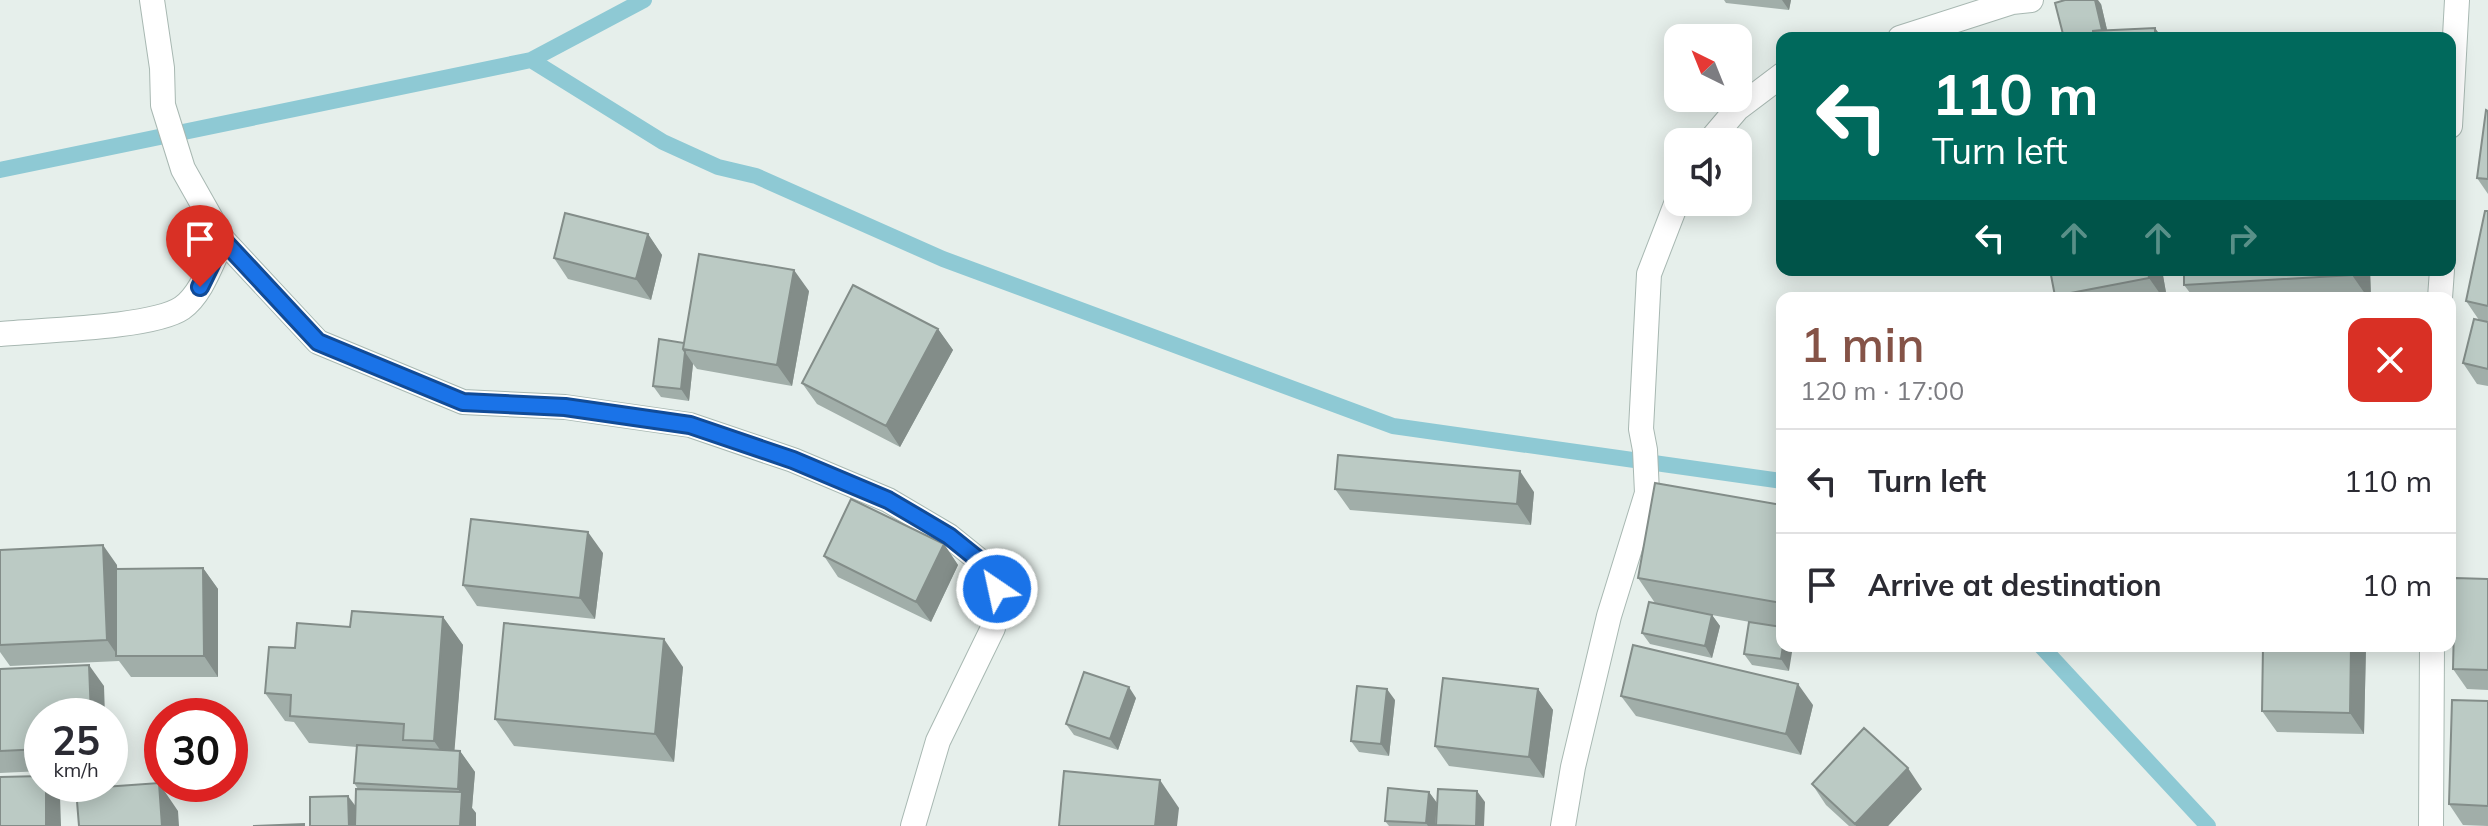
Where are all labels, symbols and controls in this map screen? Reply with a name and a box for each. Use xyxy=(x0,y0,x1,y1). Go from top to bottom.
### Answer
north arrow xyxy=(1664,24,1752,112)
map controls xyxy=(1664,24,1752,216)
text: 110 m xyxy=(1932,59,2099,129)
icon: left xyxy=(1800,64,1904,168)
button: sound xyxy=(1664,128,1752,216)
text: Turn left xyxy=(1932,128,2068,173)
pin xyxy=(166,205,234,287)
icon: left xyxy=(1968,216,2012,260)
icon: ahead xyxy=(2052,216,2096,260)
icon: ahead xyxy=(2136,216,2180,260)
icon: right xyxy=(2220,216,2264,260)
icon: arrive xyxy=(178,217,222,261)
text: 1 min xyxy=(1800,314,1925,374)
button: close xyxy=(2348,318,2432,402)
text: 120 m · 17:00 xyxy=(1800,374,1964,407)
icon: left xyxy=(1800,459,1844,503)
text: Turn left xyxy=(1868,462,1986,500)
text: 110 m xyxy=(2344,462,2432,500)
position arrow xyxy=(955,547,1039,631)
icon: arrive xyxy=(1800,563,1844,607)
text: Arrive at destination xyxy=(1868,566,2162,604)
text: 10 m xyxy=(2362,566,2432,604)
speed limit sign: 30 xyxy=(144,698,248,802)
text: 25 xyxy=(52,715,100,765)
text: km/h xyxy=(53,757,99,782)

